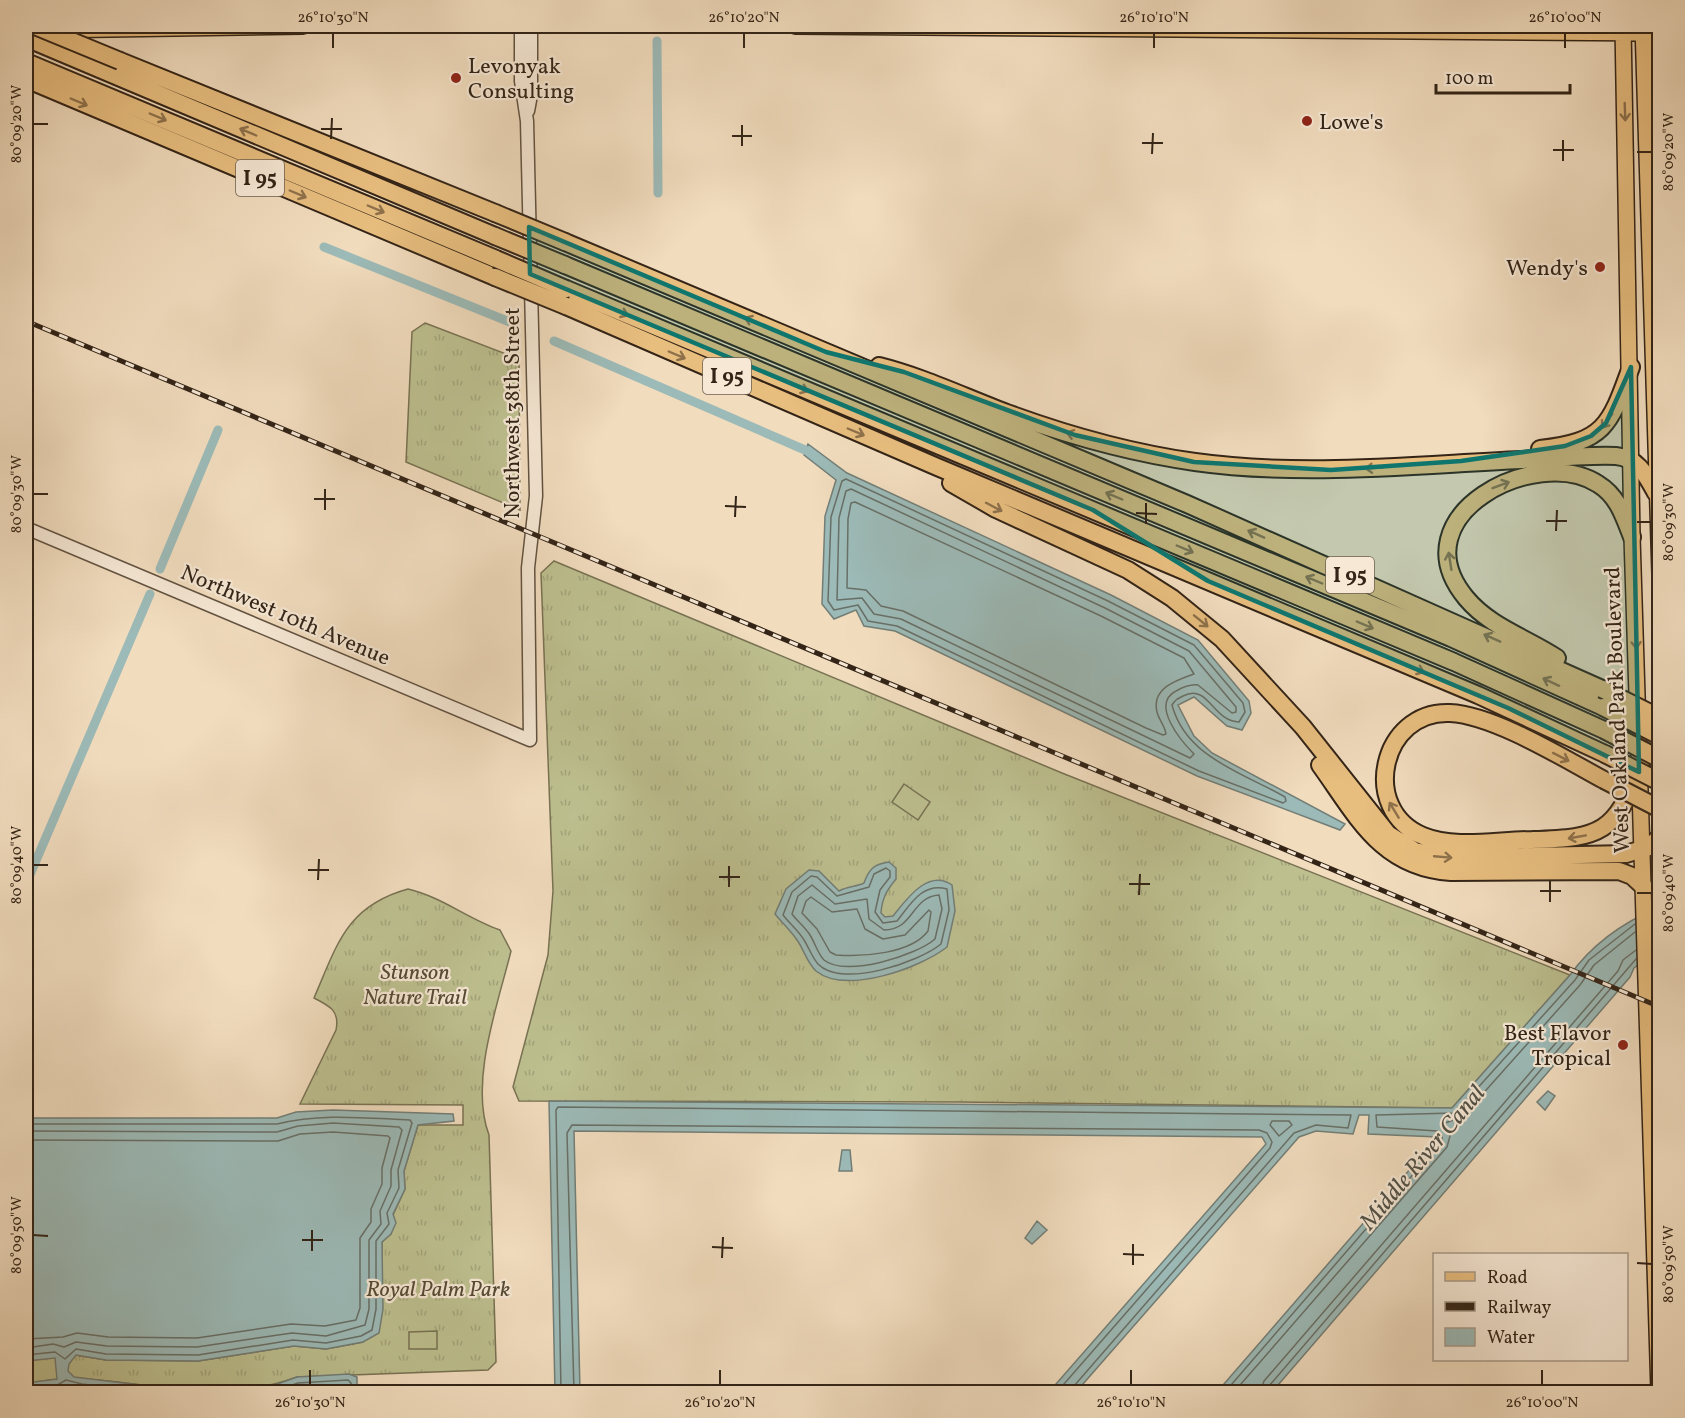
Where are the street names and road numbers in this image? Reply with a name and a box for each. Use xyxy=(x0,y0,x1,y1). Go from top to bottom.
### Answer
road number: I 95 xyxy=(236,160,284,196)
street label: Northwest 38th Street xyxy=(498,307,529,519)
road number: I 95 xyxy=(703,358,751,394)
road number: I 95 xyxy=(1326,557,1374,593)
street label: Northwest 10th Avenue xyxy=(175,558,395,675)
street label: West Oakland Park Boulevard xyxy=(1598,566,1639,854)

